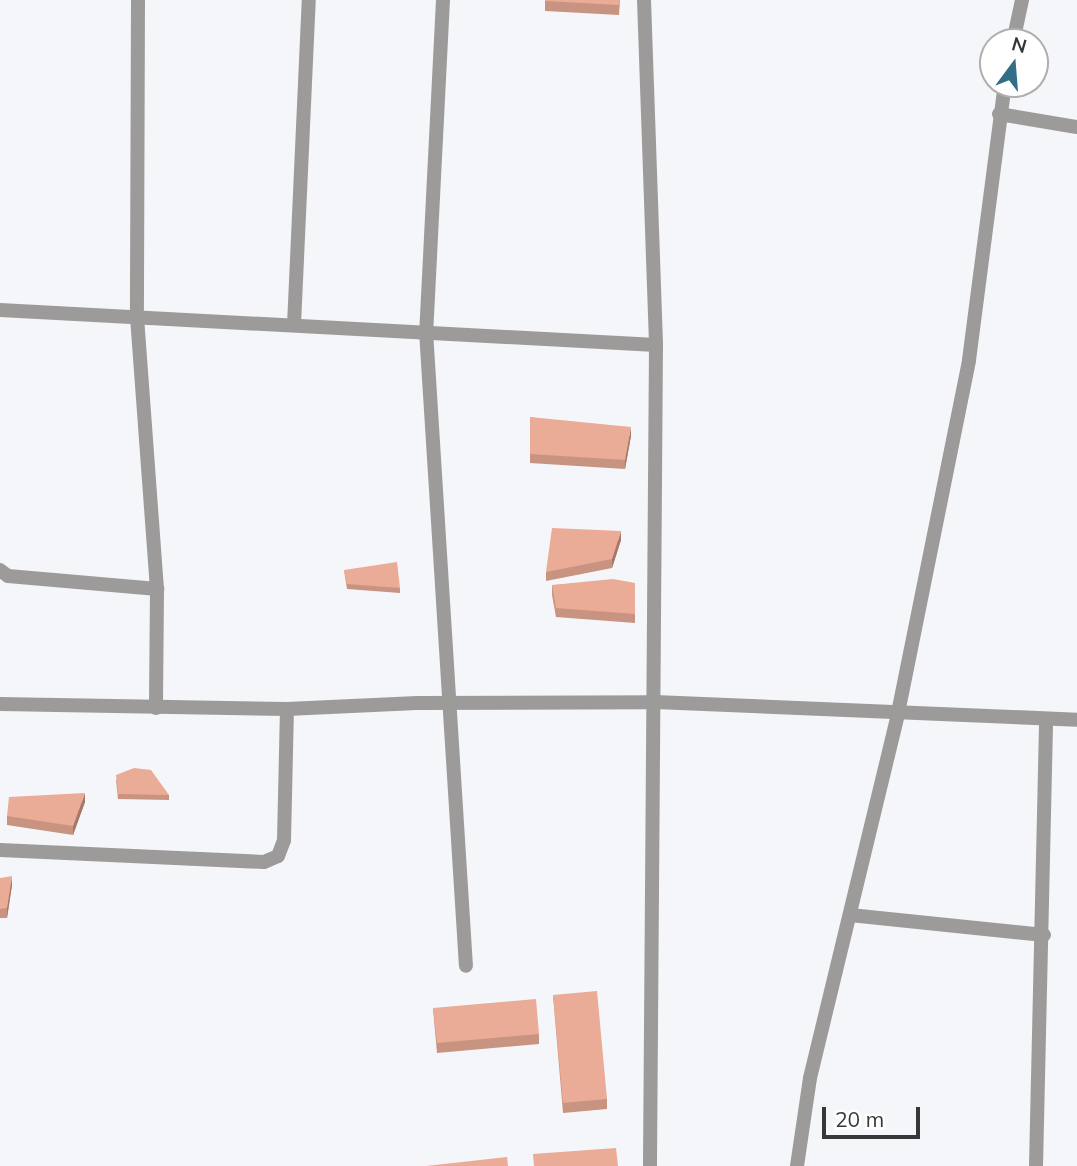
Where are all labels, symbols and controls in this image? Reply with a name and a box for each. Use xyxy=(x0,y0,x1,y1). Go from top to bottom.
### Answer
north arrow xyxy=(979,28,1049,98)
text: N xyxy=(1009,31,1029,58)
scale bar xyxy=(825,1092,923,1136)
text: 20 m xyxy=(835,1106,884,1132)

